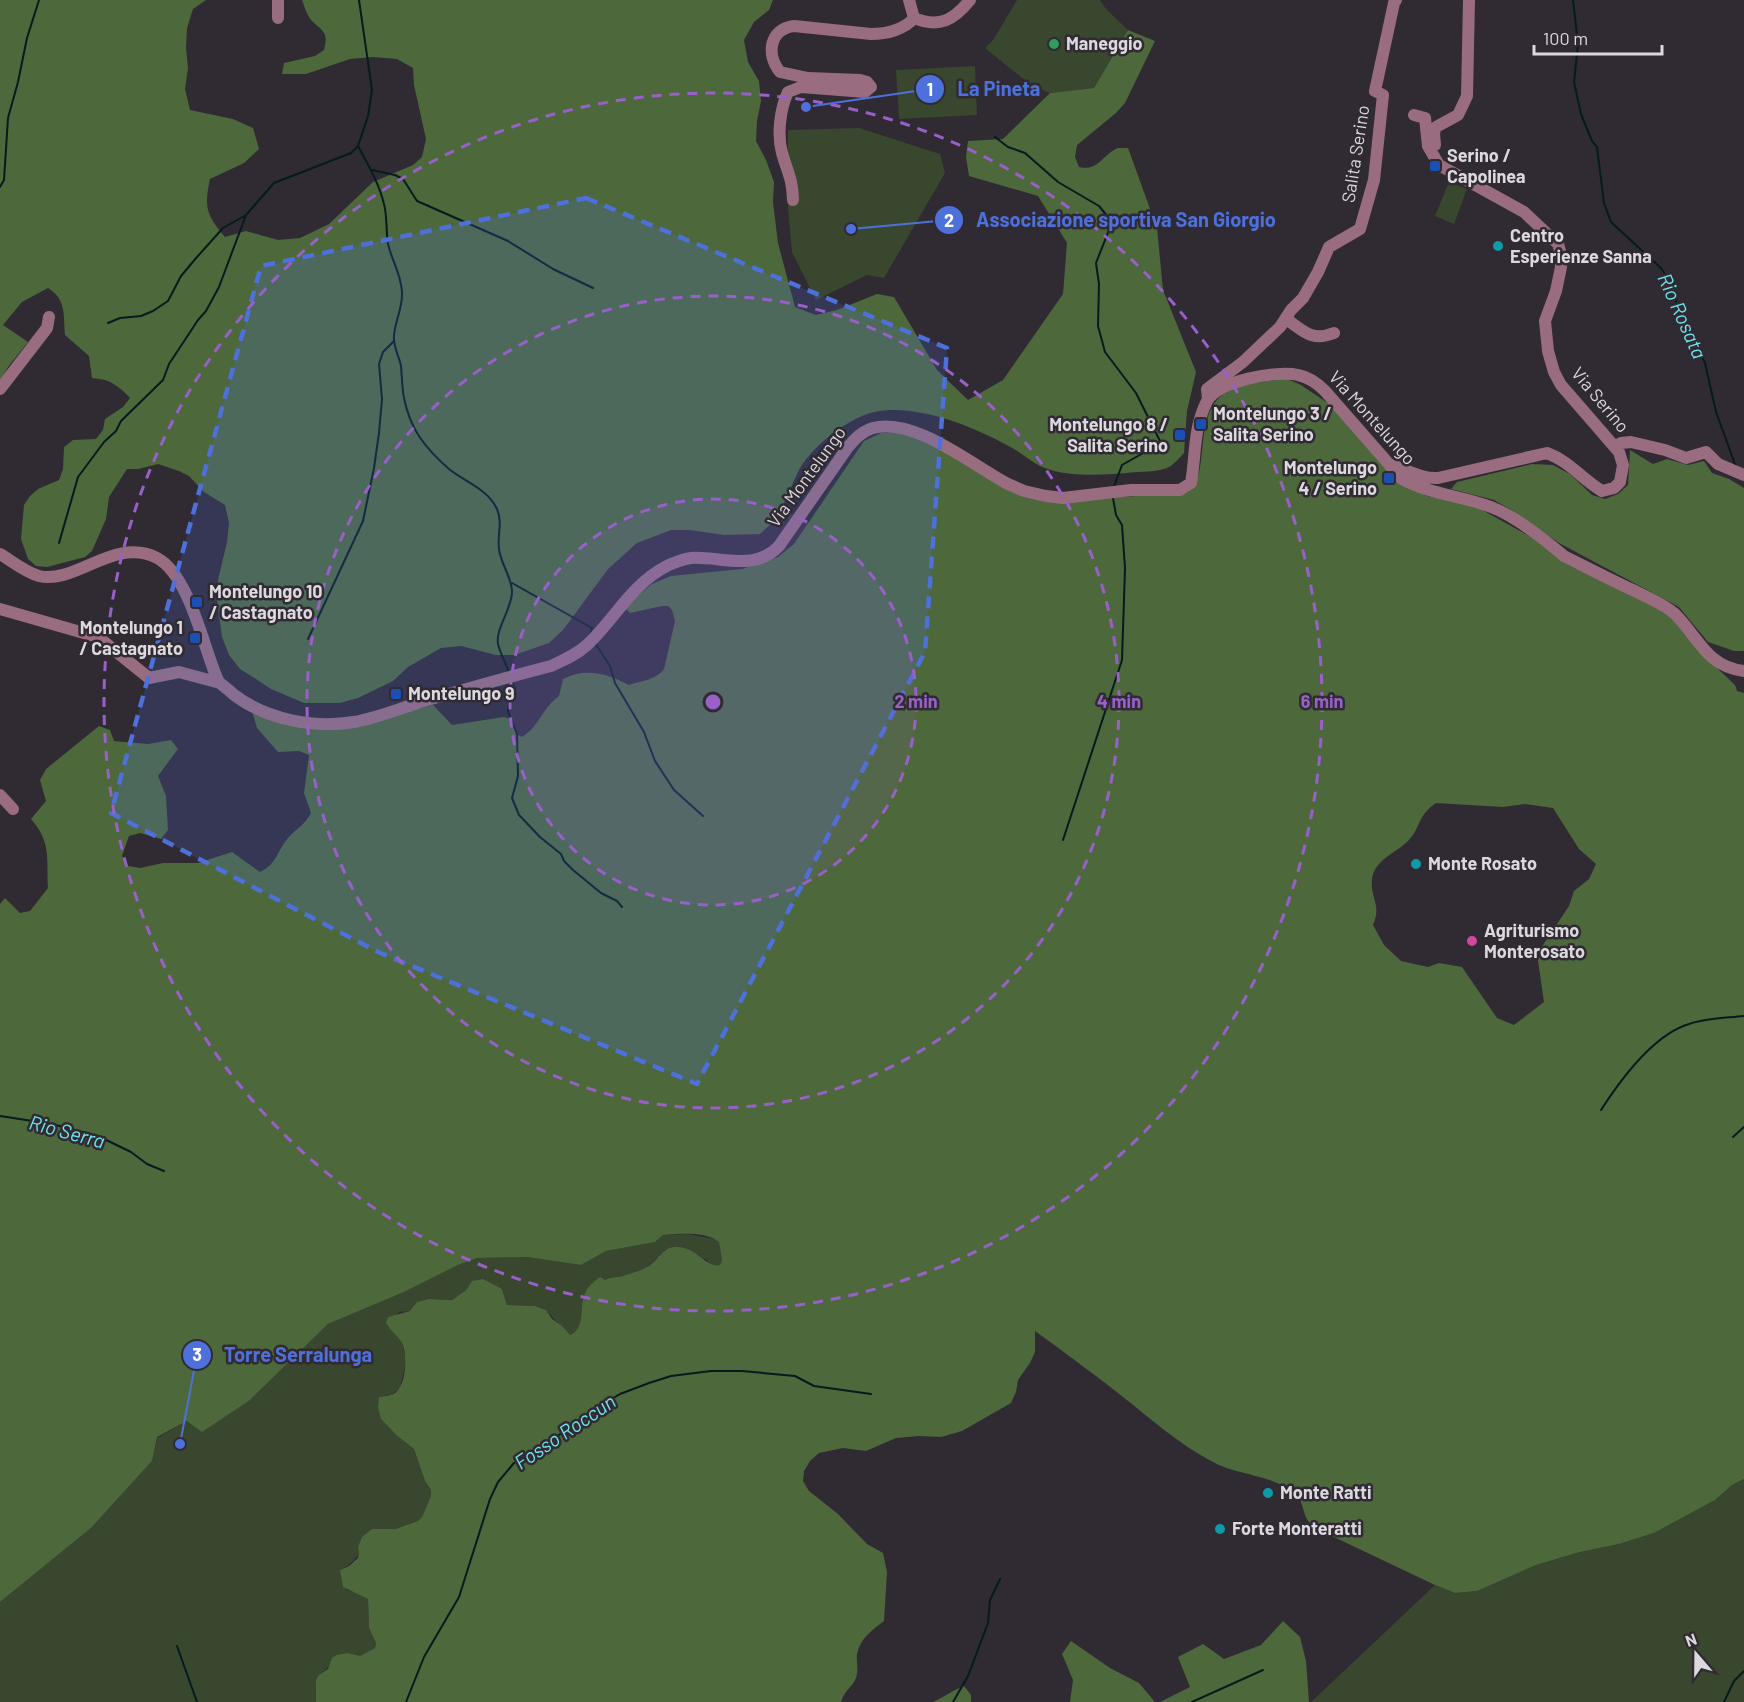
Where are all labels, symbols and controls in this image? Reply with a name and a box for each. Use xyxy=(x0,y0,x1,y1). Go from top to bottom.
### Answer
scale bar xyxy=(1534,18,1662,56)
text: 100 m xyxy=(1543,27,1588,49)
place label: Maneggio xyxy=(1066,32,1143,54)
marker: Maneggio xyxy=(1047,37,1061,51)
callout: La Pineta xyxy=(915,70,1052,108)
text: La Pineta xyxy=(958,76,1040,100)
text: 1 xyxy=(927,78,933,100)
street label: Salita Serino xyxy=(1336,104,1374,204)
place label: Serino / Capolinea xyxy=(1447,144,1526,187)
marker: Serino / Capolinea xyxy=(1428,159,1442,173)
callout: Associazione sportiva San Giorgio xyxy=(934,201,1288,239)
text: Associazione sportiva San Giorgio xyxy=(976,207,1276,231)
text: 2 xyxy=(944,209,954,231)
place label: Centro Esperienze Sanna xyxy=(1510,224,1652,267)
marker: Centro Esperienze Sanna xyxy=(1491,239,1505,253)
water label: Rio Rosata xyxy=(1653,269,1712,362)
street label: Via Serino xyxy=(1567,362,1634,437)
street label: Via Montelungo xyxy=(1325,366,1421,469)
place label: Montelungo 3 / Salita Serino xyxy=(1213,402,1332,445)
place label: Montelungo 8 / Salita Serino xyxy=(1049,413,1168,456)
marker: Montelungo 3 / Salita Serino xyxy=(1194,417,1208,431)
street label: Via Montelungo xyxy=(762,422,850,531)
marker: Montelungo 8 / Salita Serino xyxy=(1173,428,1187,442)
place label: Montelungo 4 / Serino xyxy=(1284,456,1377,499)
marker: Montelungo 4 / Serino xyxy=(1382,471,1396,485)
place label: Montelungo 10 / Castagnato xyxy=(209,580,323,623)
marker: Montelungo 10 / Castagnato xyxy=(190,595,204,609)
place label: Montelungo 1 / Castagnato xyxy=(79,616,183,659)
marker: Montelungo 1 / Castagnato xyxy=(188,631,202,645)
place label: Montelungo 9 xyxy=(408,682,515,704)
marker: Montelungo 9 xyxy=(389,687,403,701)
text: 2 min xyxy=(894,690,938,712)
text: 4 min xyxy=(1097,690,1141,712)
text: 6 min xyxy=(1301,690,1343,712)
centre of rings xyxy=(703,692,723,712)
place label: Monte Rosato xyxy=(1428,852,1537,874)
marker: Monte Rosato xyxy=(1409,857,1423,871)
place label: Agriturismo Monterosato xyxy=(1484,919,1585,962)
marker: Agriturismo Monterosato xyxy=(1465,934,1479,948)
water label: Rio Serra xyxy=(27,1109,108,1153)
callout: Torre Serralunga xyxy=(182,1336,384,1374)
text: Torre Serralunga xyxy=(224,1342,372,1366)
text: 3 xyxy=(192,1343,202,1365)
water label: Fosso Roccun xyxy=(509,1389,620,1474)
place label: Monte Ratti xyxy=(1280,1481,1372,1503)
marker: Monte Ratti xyxy=(1261,1486,1275,1500)
place label: Forte Monteratti xyxy=(1232,1517,1362,1539)
marker: Forte Monteratti xyxy=(1213,1522,1227,1536)
north arrow xyxy=(1666,1624,1726,1684)
text: N xyxy=(1682,1629,1699,1650)

